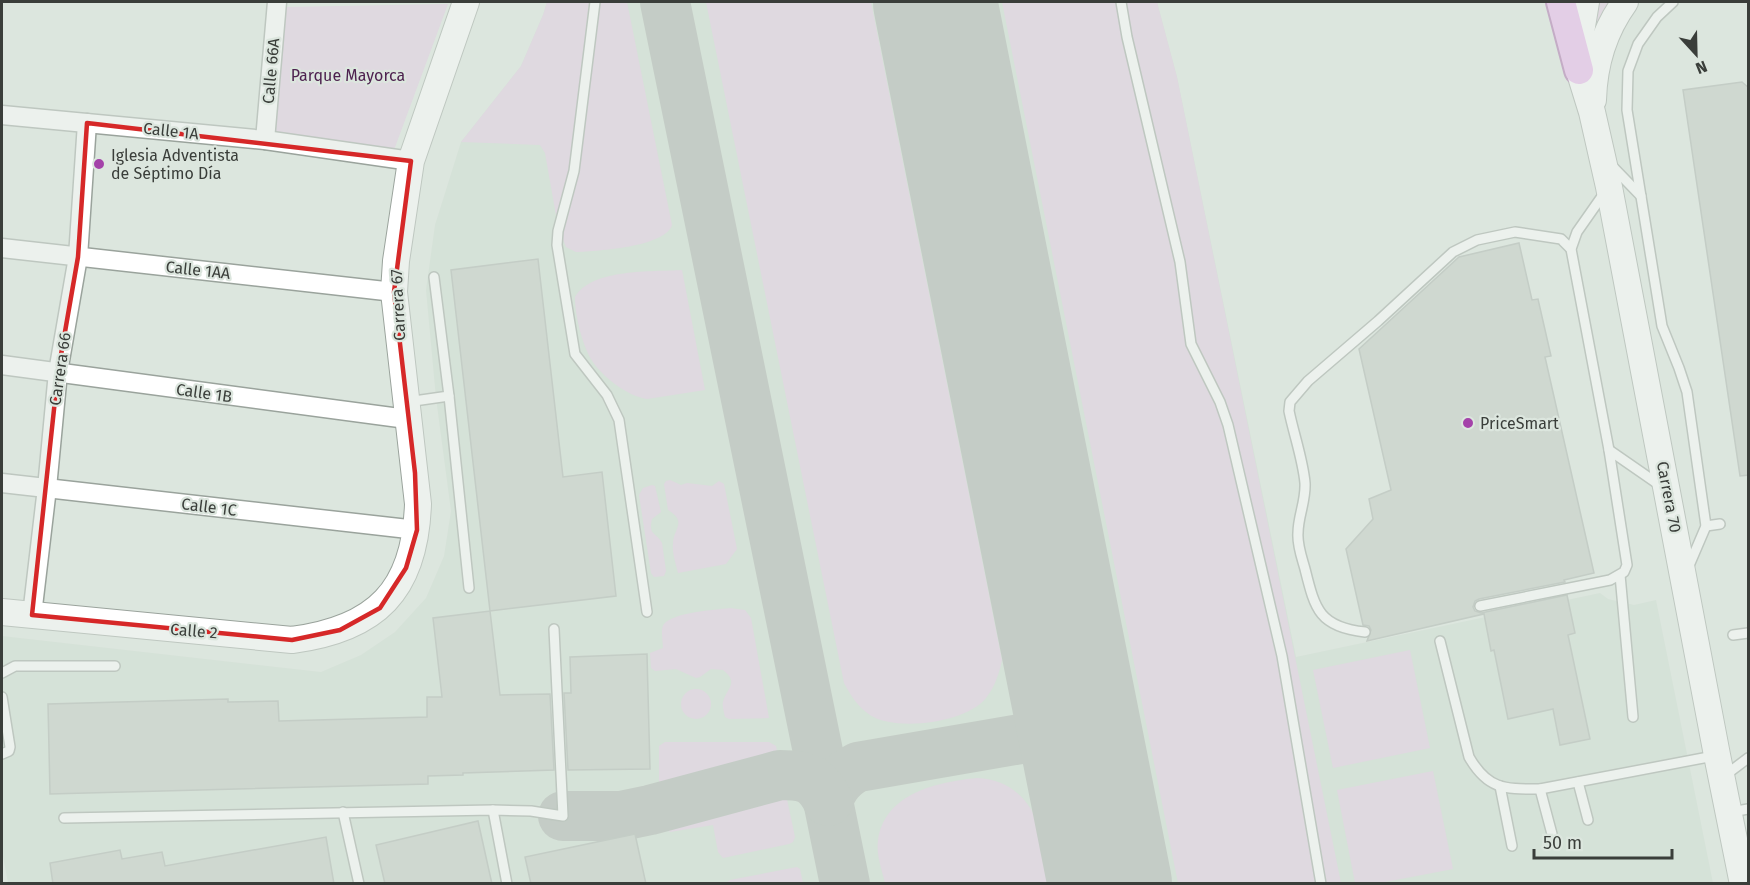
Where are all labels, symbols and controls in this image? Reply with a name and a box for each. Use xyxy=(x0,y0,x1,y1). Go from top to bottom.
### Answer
north arrow xyxy=(1666,24,1726,84)
street label: Calle 66A xyxy=(259,37,283,105)
text: N xyxy=(1693,57,1710,78)
park label: Parque Mayorca xyxy=(291,66,405,85)
street label: Calle 1A xyxy=(142,119,201,143)
place label: Iglesia Adventista de Séptimo Día xyxy=(111,146,239,183)
marker: Iglesia Adventista de Séptimo Día xyxy=(92,157,106,171)
street label: Calle 1AA xyxy=(165,257,232,283)
street label: Carrera 67 xyxy=(387,269,409,341)
street label: Carrera 66 xyxy=(45,331,75,407)
street label: Calle 1B xyxy=(175,380,233,406)
place label: PriceSmart xyxy=(1480,414,1559,433)
marker: PriceSmart xyxy=(1461,416,1475,430)
street label: Carrera 70 xyxy=(1653,460,1685,534)
street label: Calle 1C xyxy=(180,494,238,520)
street label: Calle 2 xyxy=(169,619,219,643)
scale bar xyxy=(1534,822,1672,860)
text: 50 m xyxy=(1543,832,1582,854)

